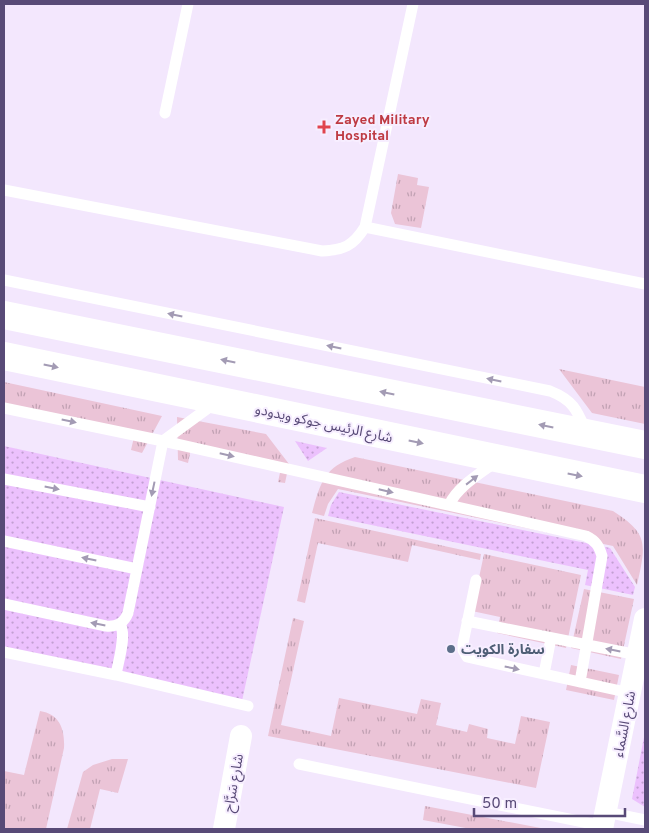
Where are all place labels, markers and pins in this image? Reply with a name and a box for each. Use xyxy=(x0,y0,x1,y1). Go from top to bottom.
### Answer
place label: Zayed Military Hospital xyxy=(335,112,430,145)
marker: Zayed Military Hospital xyxy=(317,120,331,134)
place label: سفارة الكويت xyxy=(461,642,545,659)
marker: سفارة الكويت xyxy=(445,643,457,655)

